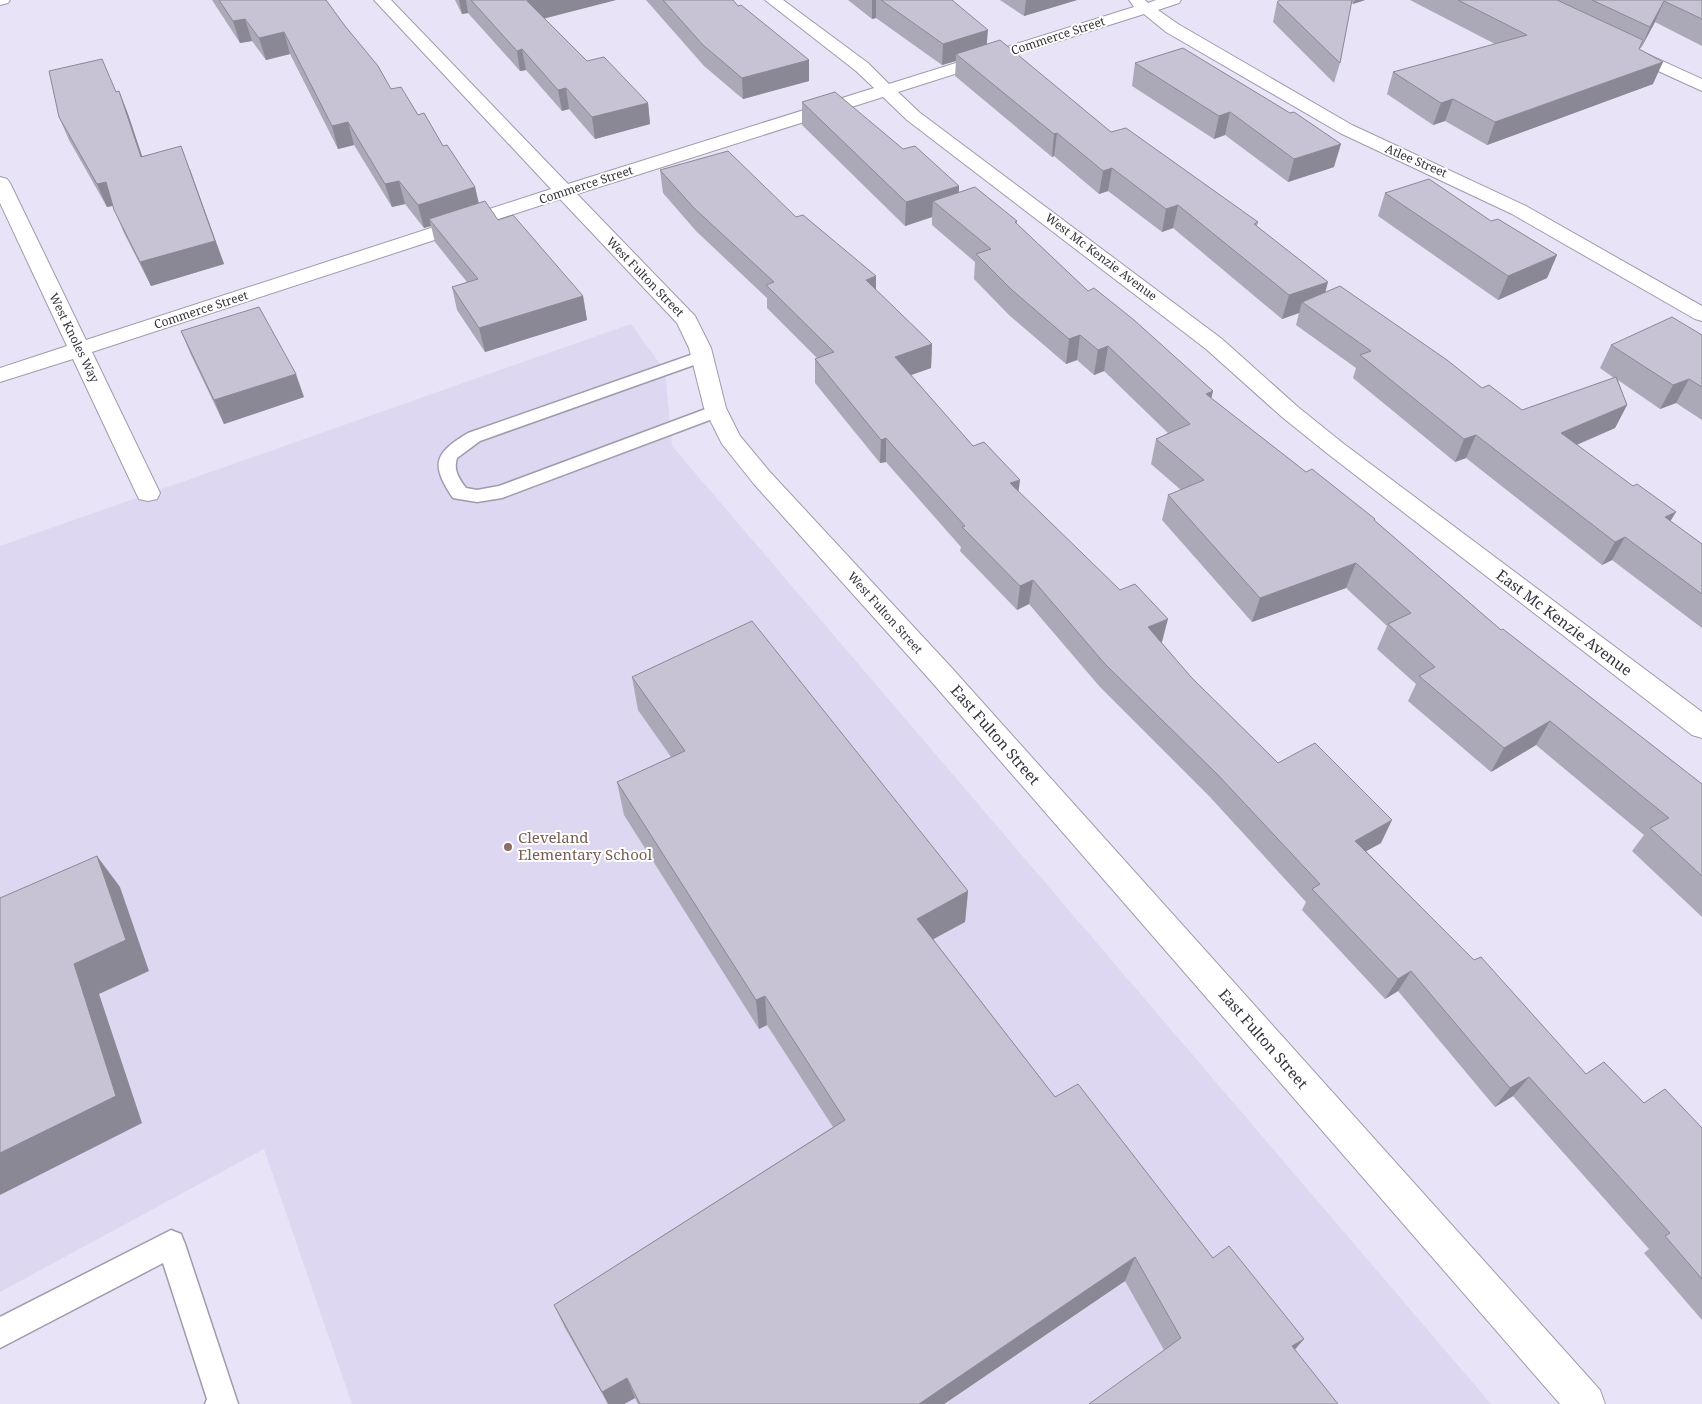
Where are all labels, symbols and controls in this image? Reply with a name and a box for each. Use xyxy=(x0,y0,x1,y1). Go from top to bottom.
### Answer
street label: Commerce Street xyxy=(1009,12,1107,59)
street label: Atlee Street xyxy=(1383,140,1450,181)
street label: Commerce Street xyxy=(537,161,635,208)
street label: West Mc Kenzie Avenue xyxy=(1042,209,1161,304)
street label: West Fulton Street xyxy=(603,233,688,320)
street label: Commerce Street xyxy=(152,286,250,333)
street label: West Knoles Way xyxy=(45,290,104,386)
street label: East Mc Kenzie Avenue xyxy=(1493,565,1637,680)
street label: West Fulton Street xyxy=(844,568,927,657)
street label: East Fulton Street xyxy=(947,680,1045,788)
place label: Cleveland Elementary School xyxy=(518,827,652,864)
marker: Cleveland Elementary School xyxy=(502,841,514,853)
street label: East Fulton Street xyxy=(1215,984,1313,1092)

